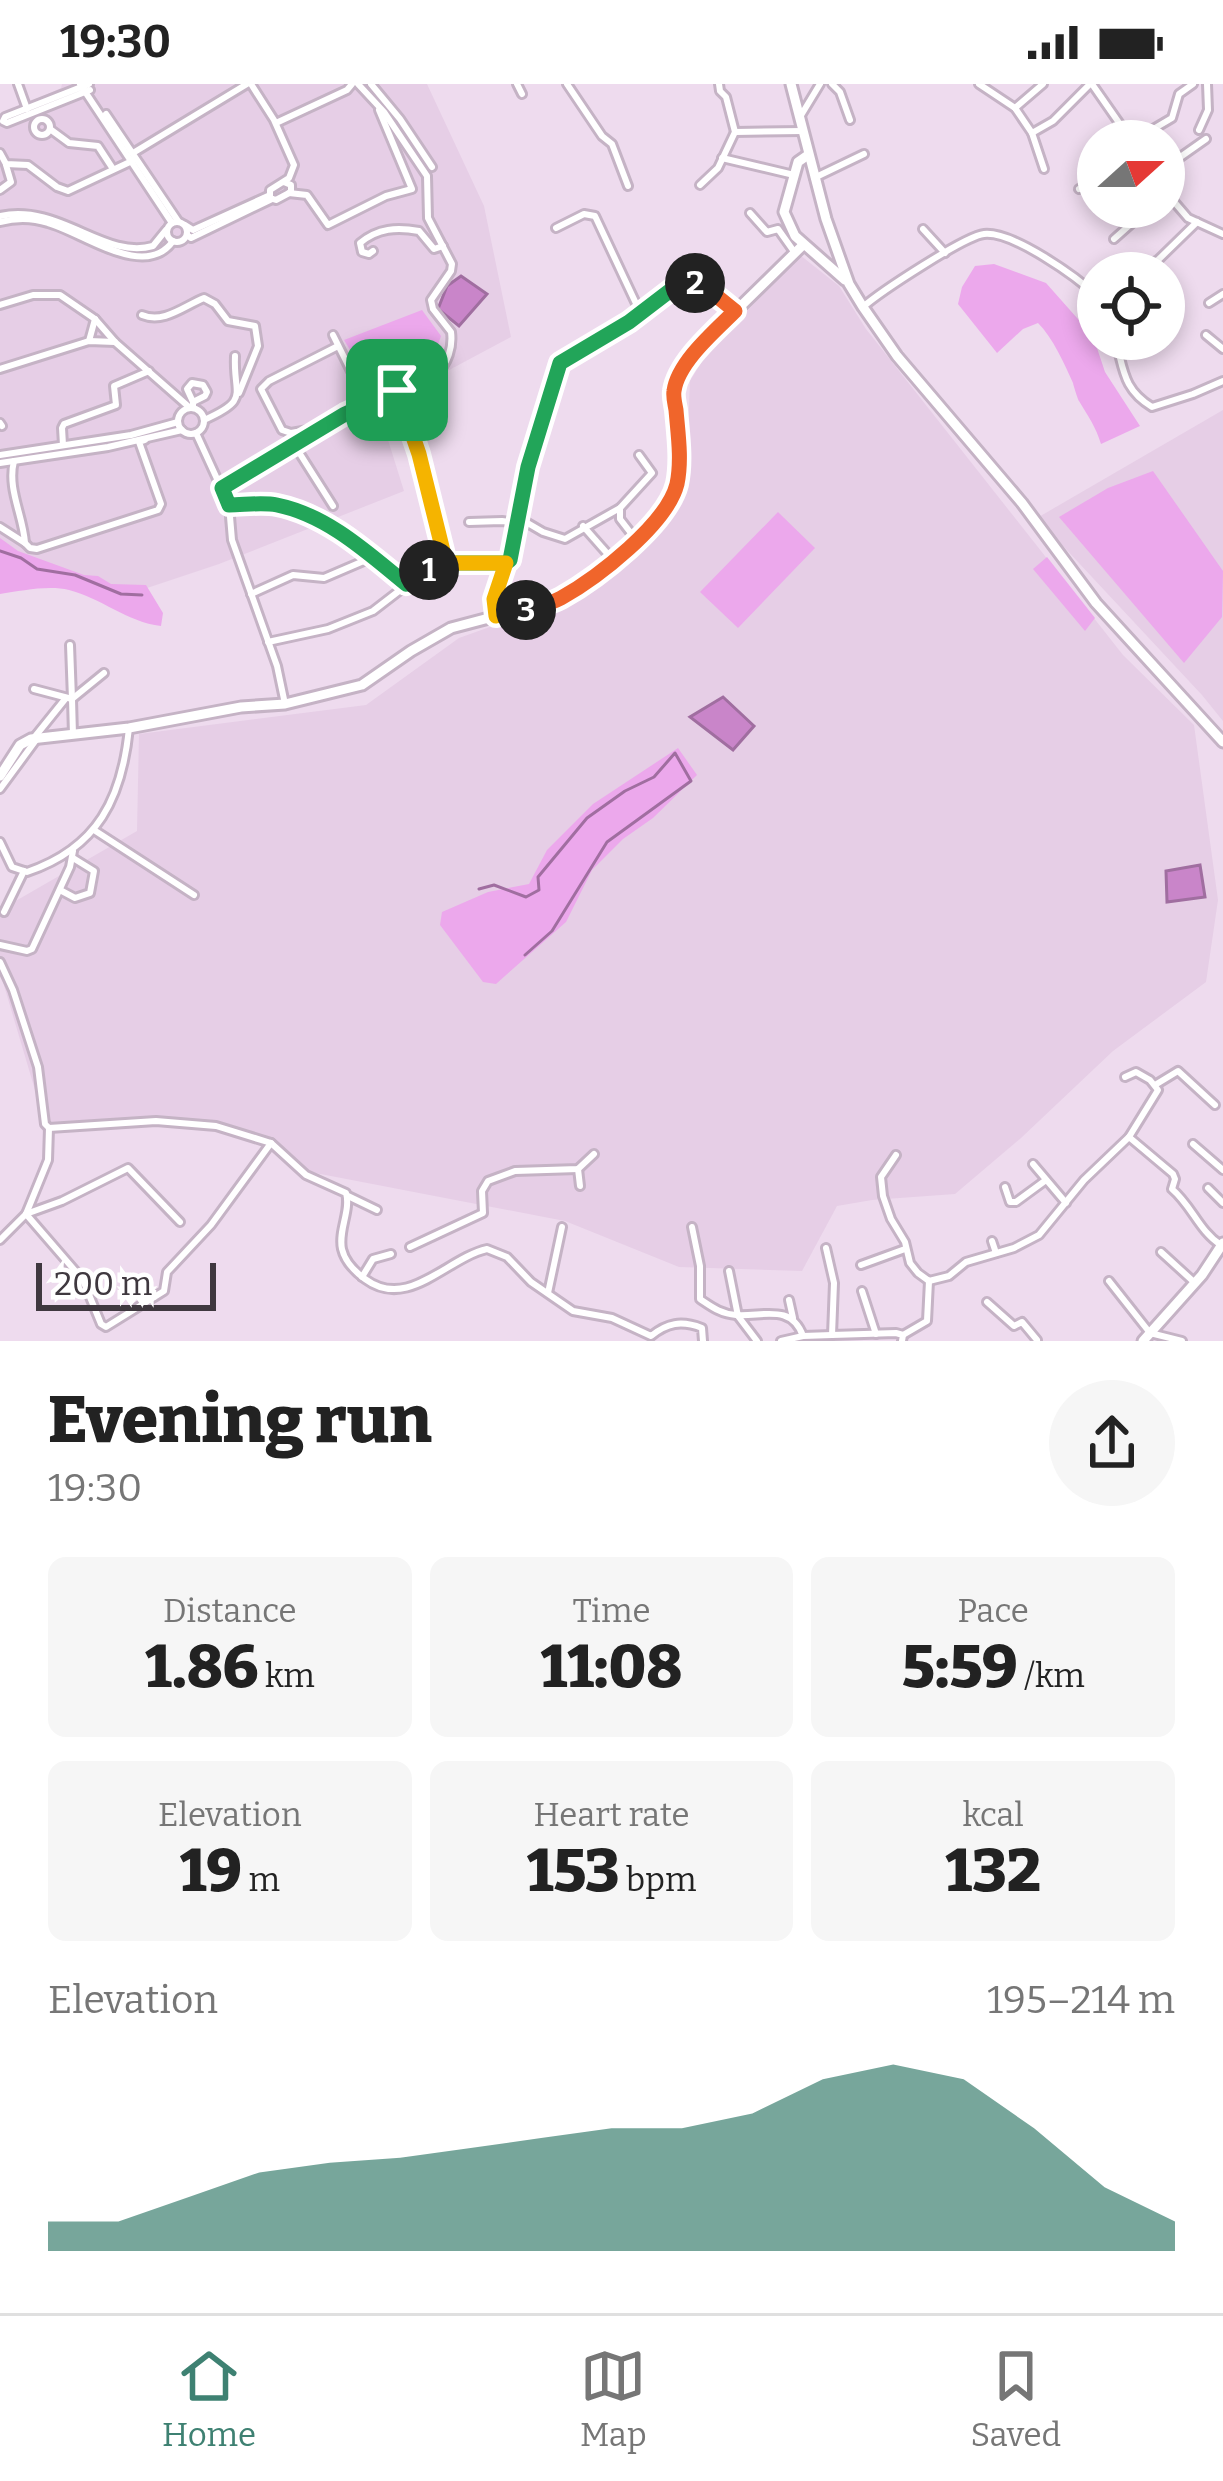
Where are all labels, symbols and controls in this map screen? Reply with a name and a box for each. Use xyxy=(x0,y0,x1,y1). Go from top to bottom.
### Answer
text: 19:30 xyxy=(60,15,171,69)
north arrow xyxy=(1077,120,1185,228)
map controls xyxy=(1077,120,1185,360)
button: locate xyxy=(1077,252,1185,360)
pin: 2 xyxy=(665,253,725,313)
text: 2 xyxy=(686,263,704,303)
pin xyxy=(346,339,448,441)
icon: arrive xyxy=(364,357,430,423)
pin: 1 xyxy=(399,540,459,600)
text: 1 xyxy=(422,550,436,590)
pin: 3 xyxy=(496,580,556,640)
text: 3 xyxy=(516,590,536,630)
scale bar xyxy=(36,1257,216,1310)
text: 200 m xyxy=(54,1264,152,1304)
text: Evening run xyxy=(48,1380,432,1459)
button: share xyxy=(1049,1380,1175,1506)
text: 19:30 xyxy=(48,1465,142,1511)
text: Distance xyxy=(163,1591,297,1631)
text: Time xyxy=(573,1591,650,1631)
text: Pace xyxy=(958,1591,1029,1631)
text: 1.86 xyxy=(145,1631,258,1703)
text: 11:08 xyxy=(541,1631,682,1703)
text: 5:59 xyxy=(902,1631,1018,1703)
text: km xyxy=(258,1656,315,1696)
text: /km xyxy=(1018,1656,1085,1696)
text: Elevation xyxy=(158,1795,302,1835)
text: Heart rate xyxy=(533,1795,690,1835)
text: kcal xyxy=(962,1795,1024,1835)
text: 19 xyxy=(180,1835,242,1907)
text: 153 xyxy=(527,1835,620,1907)
text: 132 xyxy=(945,1835,1041,1907)
text: m xyxy=(242,1860,280,1900)
text: bpm xyxy=(620,1860,696,1900)
text: Elevation xyxy=(48,1977,218,2023)
text: 195–214 m xyxy=(987,1977,1175,2023)
tab: Home xyxy=(162,2343,256,2455)
tab: Map xyxy=(580,2343,647,2455)
tab: Saved xyxy=(970,2343,1061,2455)

